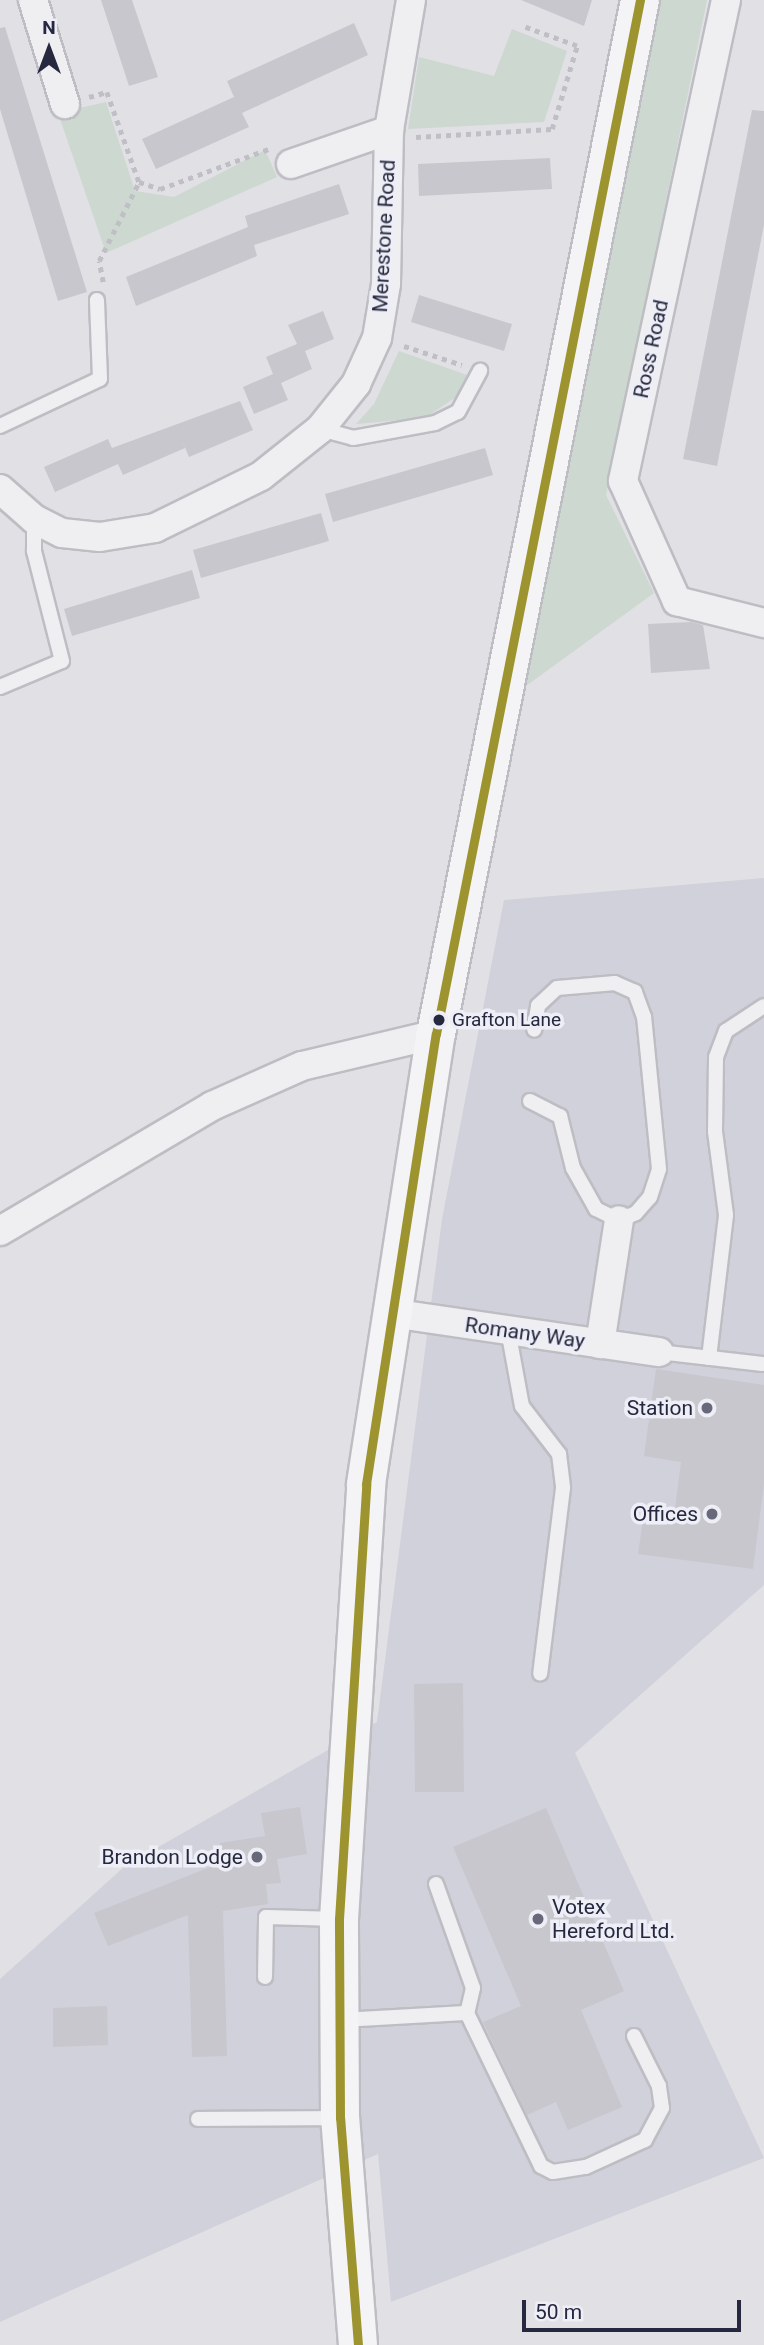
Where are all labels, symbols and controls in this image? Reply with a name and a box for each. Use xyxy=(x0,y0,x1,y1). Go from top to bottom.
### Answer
north arrow xyxy=(14,14,84,84)
text: N xyxy=(42,16,56,39)
street label: Merestone Road xyxy=(367,159,401,313)
street label: Ross Road xyxy=(628,297,674,401)
place label: Grafton Lane xyxy=(452,1009,561,1031)
marker: Grafton Lane xyxy=(432,1013,446,1027)
street label: Romany Way xyxy=(463,1312,587,1354)
place label: Station xyxy=(627,1395,693,1421)
marker: Station xyxy=(699,1400,715,1416)
place label: Offices xyxy=(633,1501,698,1527)
marker: Offices xyxy=(704,1506,720,1522)
place label: Brandon Lodge xyxy=(102,1844,243,1870)
marker: Brandon Lodge xyxy=(249,1849,265,1865)
place label: Votex Hereford Ltd. xyxy=(552,1894,675,1944)
marker: Votex Hereford Ltd. xyxy=(530,1911,546,1927)
scale bar xyxy=(526,2286,745,2330)
text: 50 m xyxy=(535,2300,582,2324)

